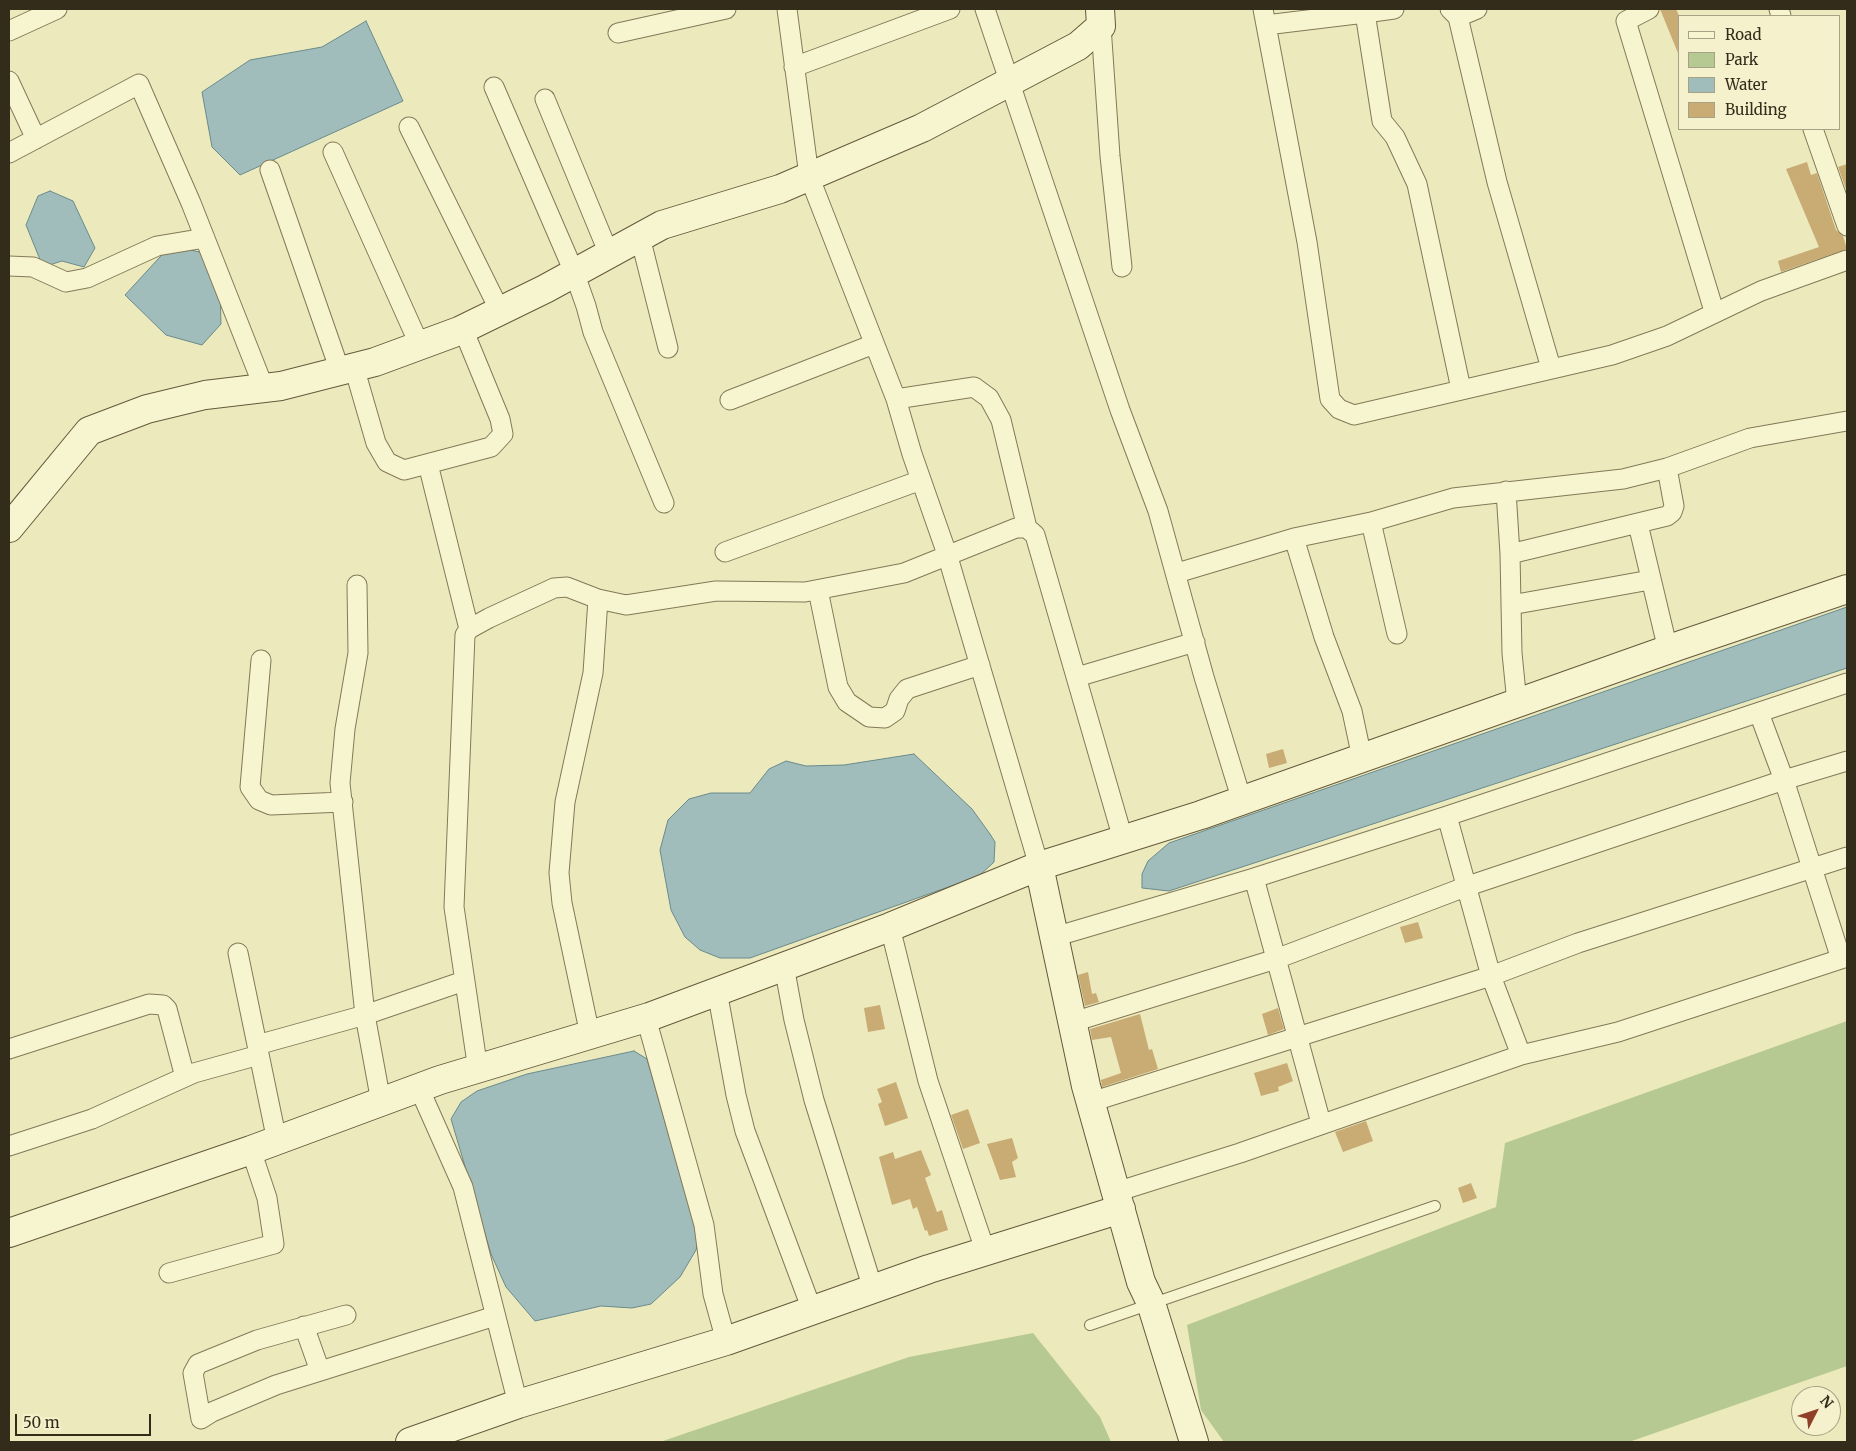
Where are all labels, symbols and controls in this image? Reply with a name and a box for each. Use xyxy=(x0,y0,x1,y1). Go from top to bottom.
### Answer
legend xyxy=(1678,15,1841,130)
text: Road xyxy=(1725,25,1761,44)
text: Park xyxy=(1725,50,1758,69)
text: Water xyxy=(1725,75,1767,94)
text: Building xyxy=(1725,100,1787,119)
north arrow xyxy=(1791,1386,1841,1436)
text: N xyxy=(1816,1392,1837,1412)
scale bar xyxy=(18,1404,154,1436)
text: 50 m xyxy=(23,1413,60,1432)

